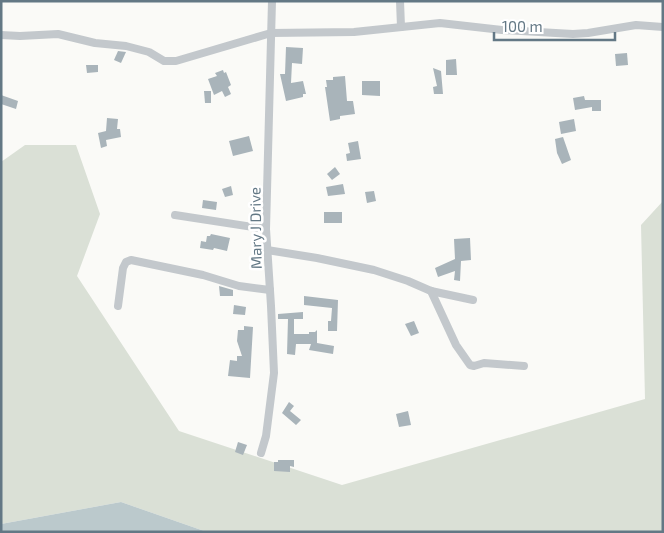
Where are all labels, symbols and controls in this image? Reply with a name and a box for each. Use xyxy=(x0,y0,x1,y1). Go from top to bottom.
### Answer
scale bar xyxy=(494,10,615,42)
text: 100 m xyxy=(502,17,543,35)
street label: Mary J Drive xyxy=(245,187,265,269)

